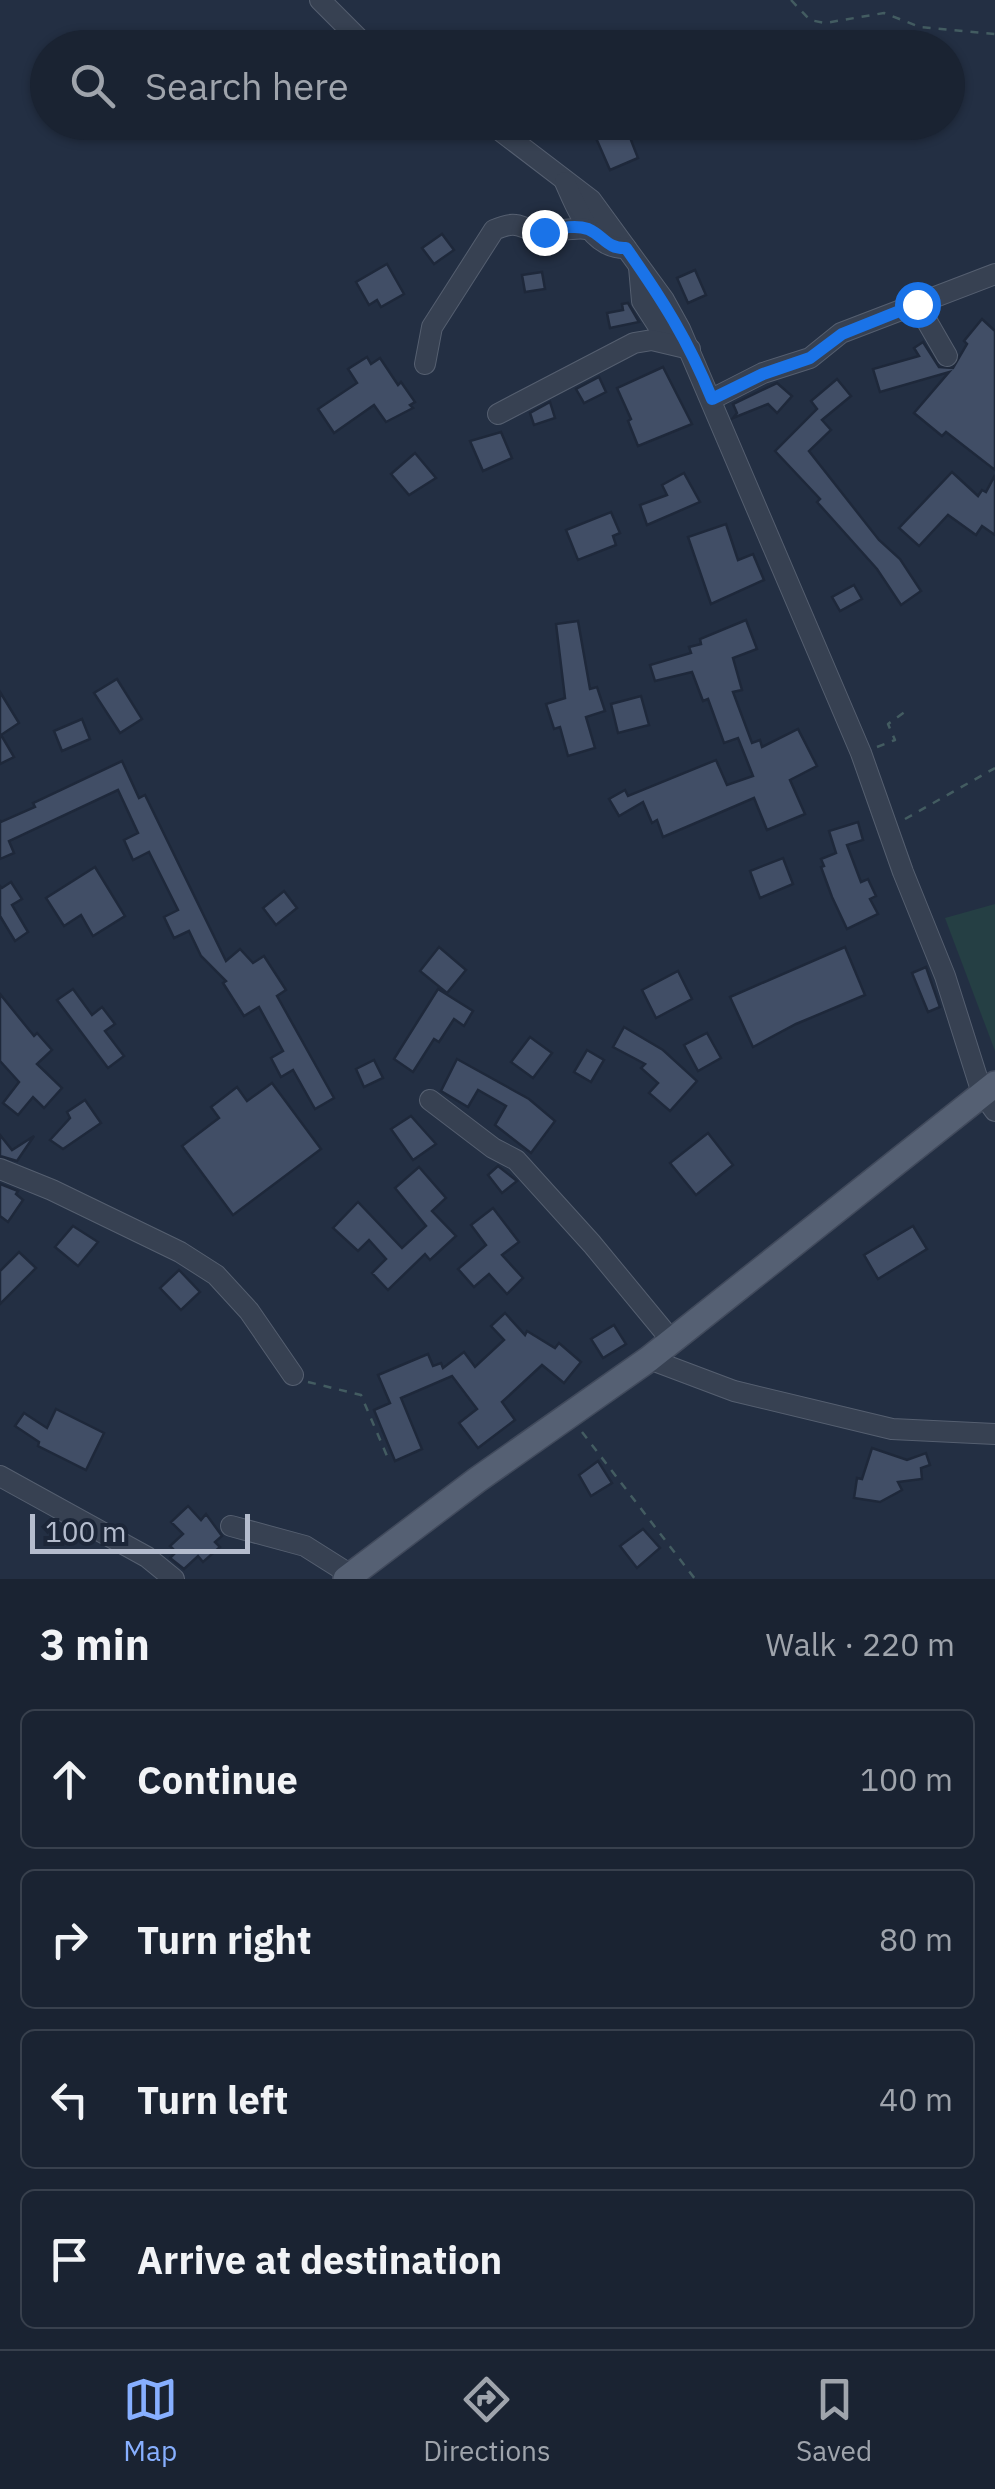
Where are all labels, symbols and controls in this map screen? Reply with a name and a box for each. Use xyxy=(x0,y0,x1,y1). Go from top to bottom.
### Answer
search box xyxy=(30,30,965,140)
icon: search xyxy=(65,58,120,113)
text: Search here xyxy=(145,61,349,110)
route end xyxy=(522,210,568,256)
route start xyxy=(895,282,941,328)
scale bar xyxy=(30,1509,250,1554)
text: 100 m xyxy=(45,1513,126,1550)
text: 3 min xyxy=(40,1617,150,1672)
text: Walk · 220 m xyxy=(766,1623,955,1665)
icon: ahead xyxy=(42,1752,97,1807)
text: Continue xyxy=(137,1755,298,1804)
text: 100 m xyxy=(860,1758,953,1800)
icon: right xyxy=(42,1912,97,1967)
text: Turn right xyxy=(137,1915,312,1964)
text: 80 m xyxy=(879,1918,953,1960)
icon: left xyxy=(42,2072,97,2127)
text: Turn left xyxy=(137,2075,288,2124)
text: 40 m xyxy=(879,2078,953,2120)
icon: arrive xyxy=(42,2232,97,2287)
text: Arrive at destination xyxy=(137,2235,502,2284)
tab: Map xyxy=(123,2372,178,2469)
tab: Directions xyxy=(423,2372,551,2469)
tab: Saved xyxy=(796,2372,872,2469)

